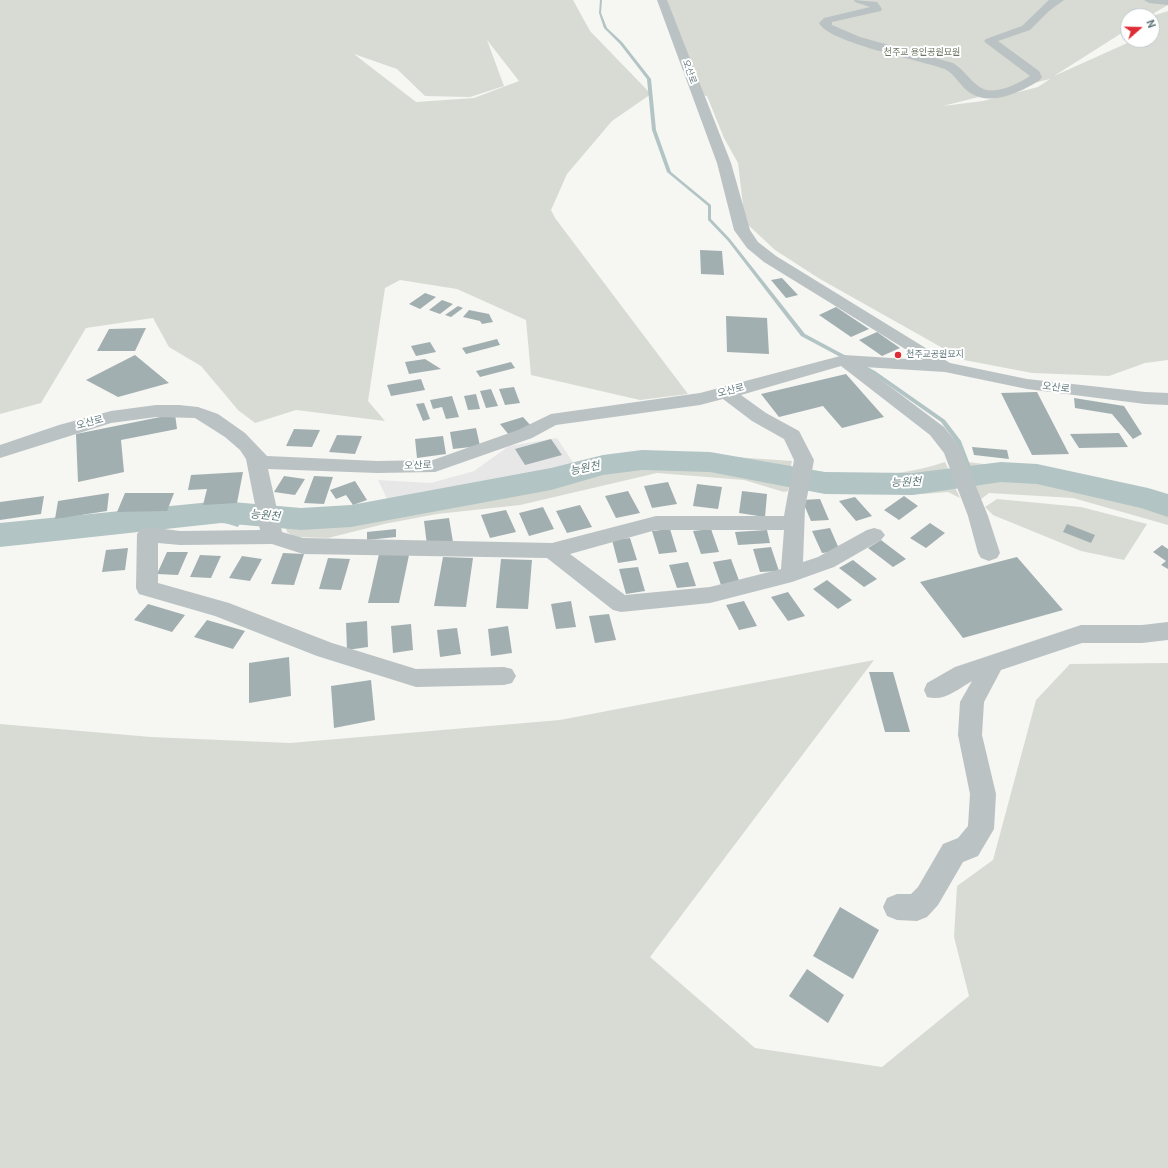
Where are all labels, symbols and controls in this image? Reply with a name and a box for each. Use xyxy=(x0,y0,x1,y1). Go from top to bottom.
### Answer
north arrow xyxy=(1120,8,1160,48)
text: N xyxy=(1143,18,1158,30)
park label: 천주교 용인공원묘원 xyxy=(884,48,960,58)
street label: 오산로 xyxy=(680,58,698,86)
marker: 천주교공원묘지 xyxy=(893,350,903,360)
place label: 천주교공원묘지 xyxy=(906,350,964,360)
street label: 오산로 xyxy=(1042,380,1070,396)
street label: 오산로 xyxy=(716,382,746,400)
street label: 오산로 xyxy=(75,414,105,432)
water label: 능원천 xyxy=(569,459,601,479)
street label: 오산로 xyxy=(404,460,432,472)
water label: 능원천 xyxy=(891,476,921,490)
water label: 능원천 xyxy=(249,508,281,524)

